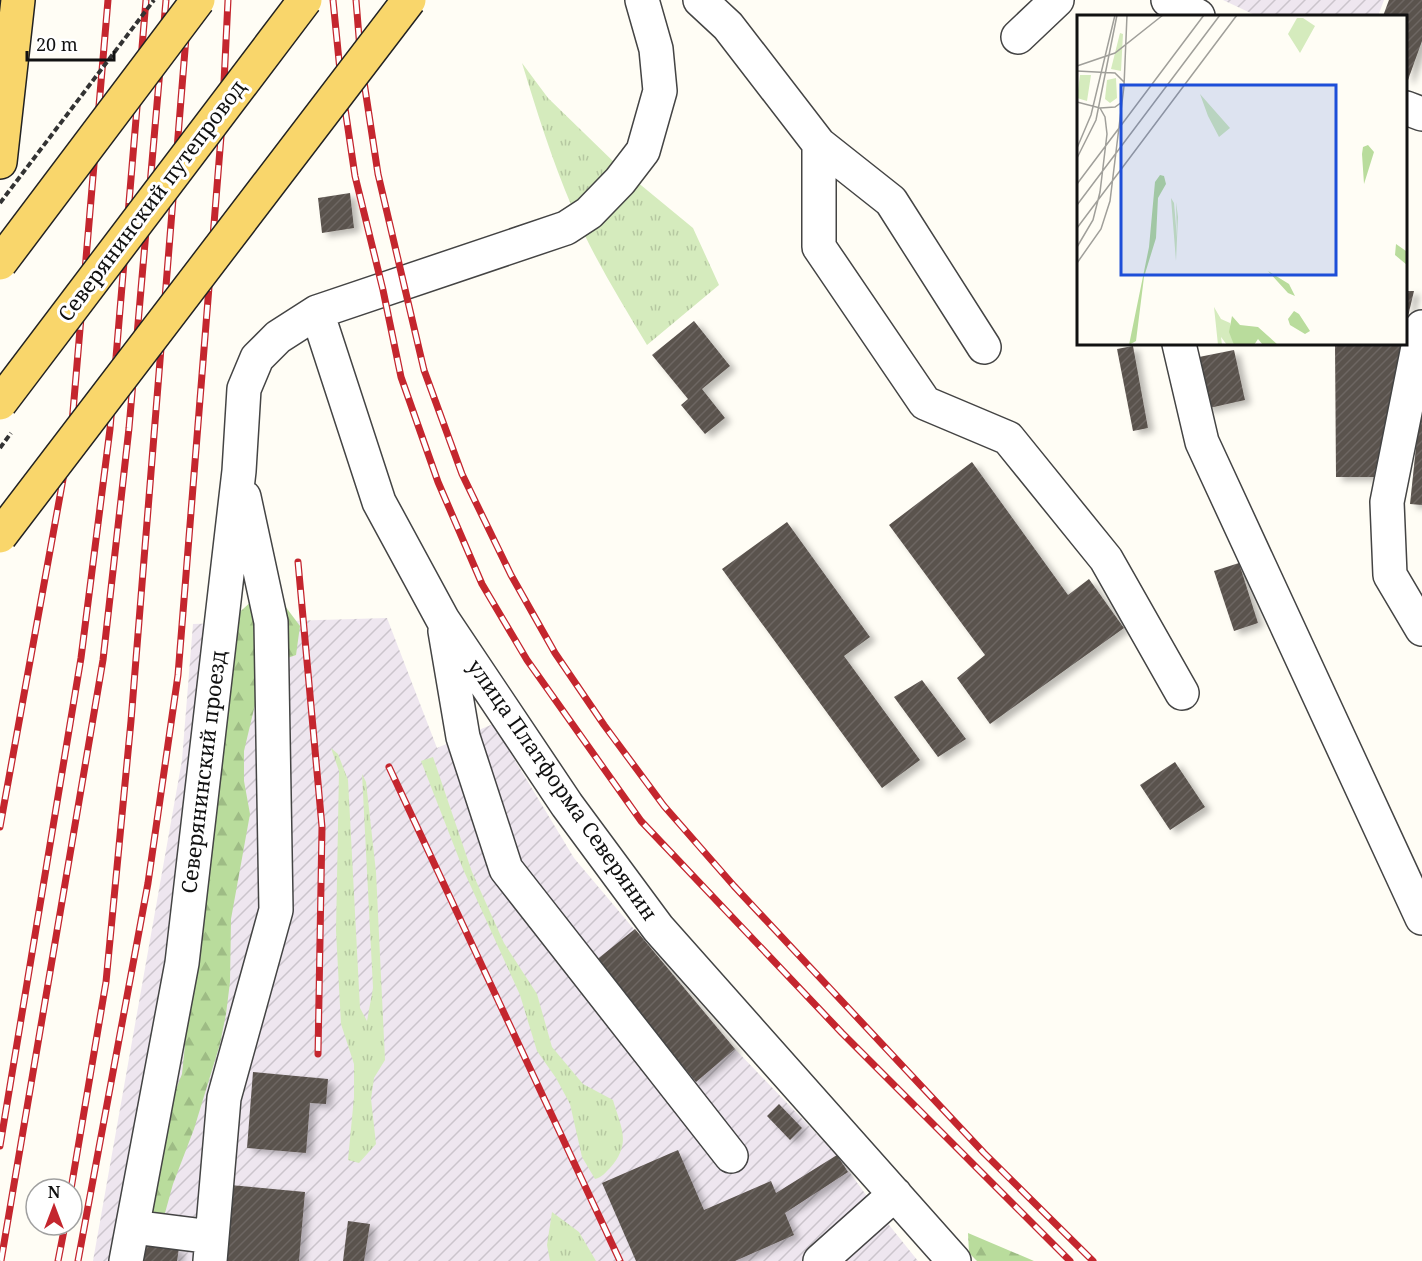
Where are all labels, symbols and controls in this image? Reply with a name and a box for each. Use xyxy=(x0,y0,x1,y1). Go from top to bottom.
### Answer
inset map xyxy=(1077,15,1407,345)
scale bar xyxy=(27,24,114,62)
text: 20 m xyxy=(36,32,78,56)
street label: Северянинский путепровод xyxy=(51,74,251,327)
street label: Северянинский проезд xyxy=(174,649,232,895)
street label: улица Платформа Северянин xyxy=(462,653,664,926)
north arrow xyxy=(24,1177,84,1237)
text: N xyxy=(48,1181,61,1203)

